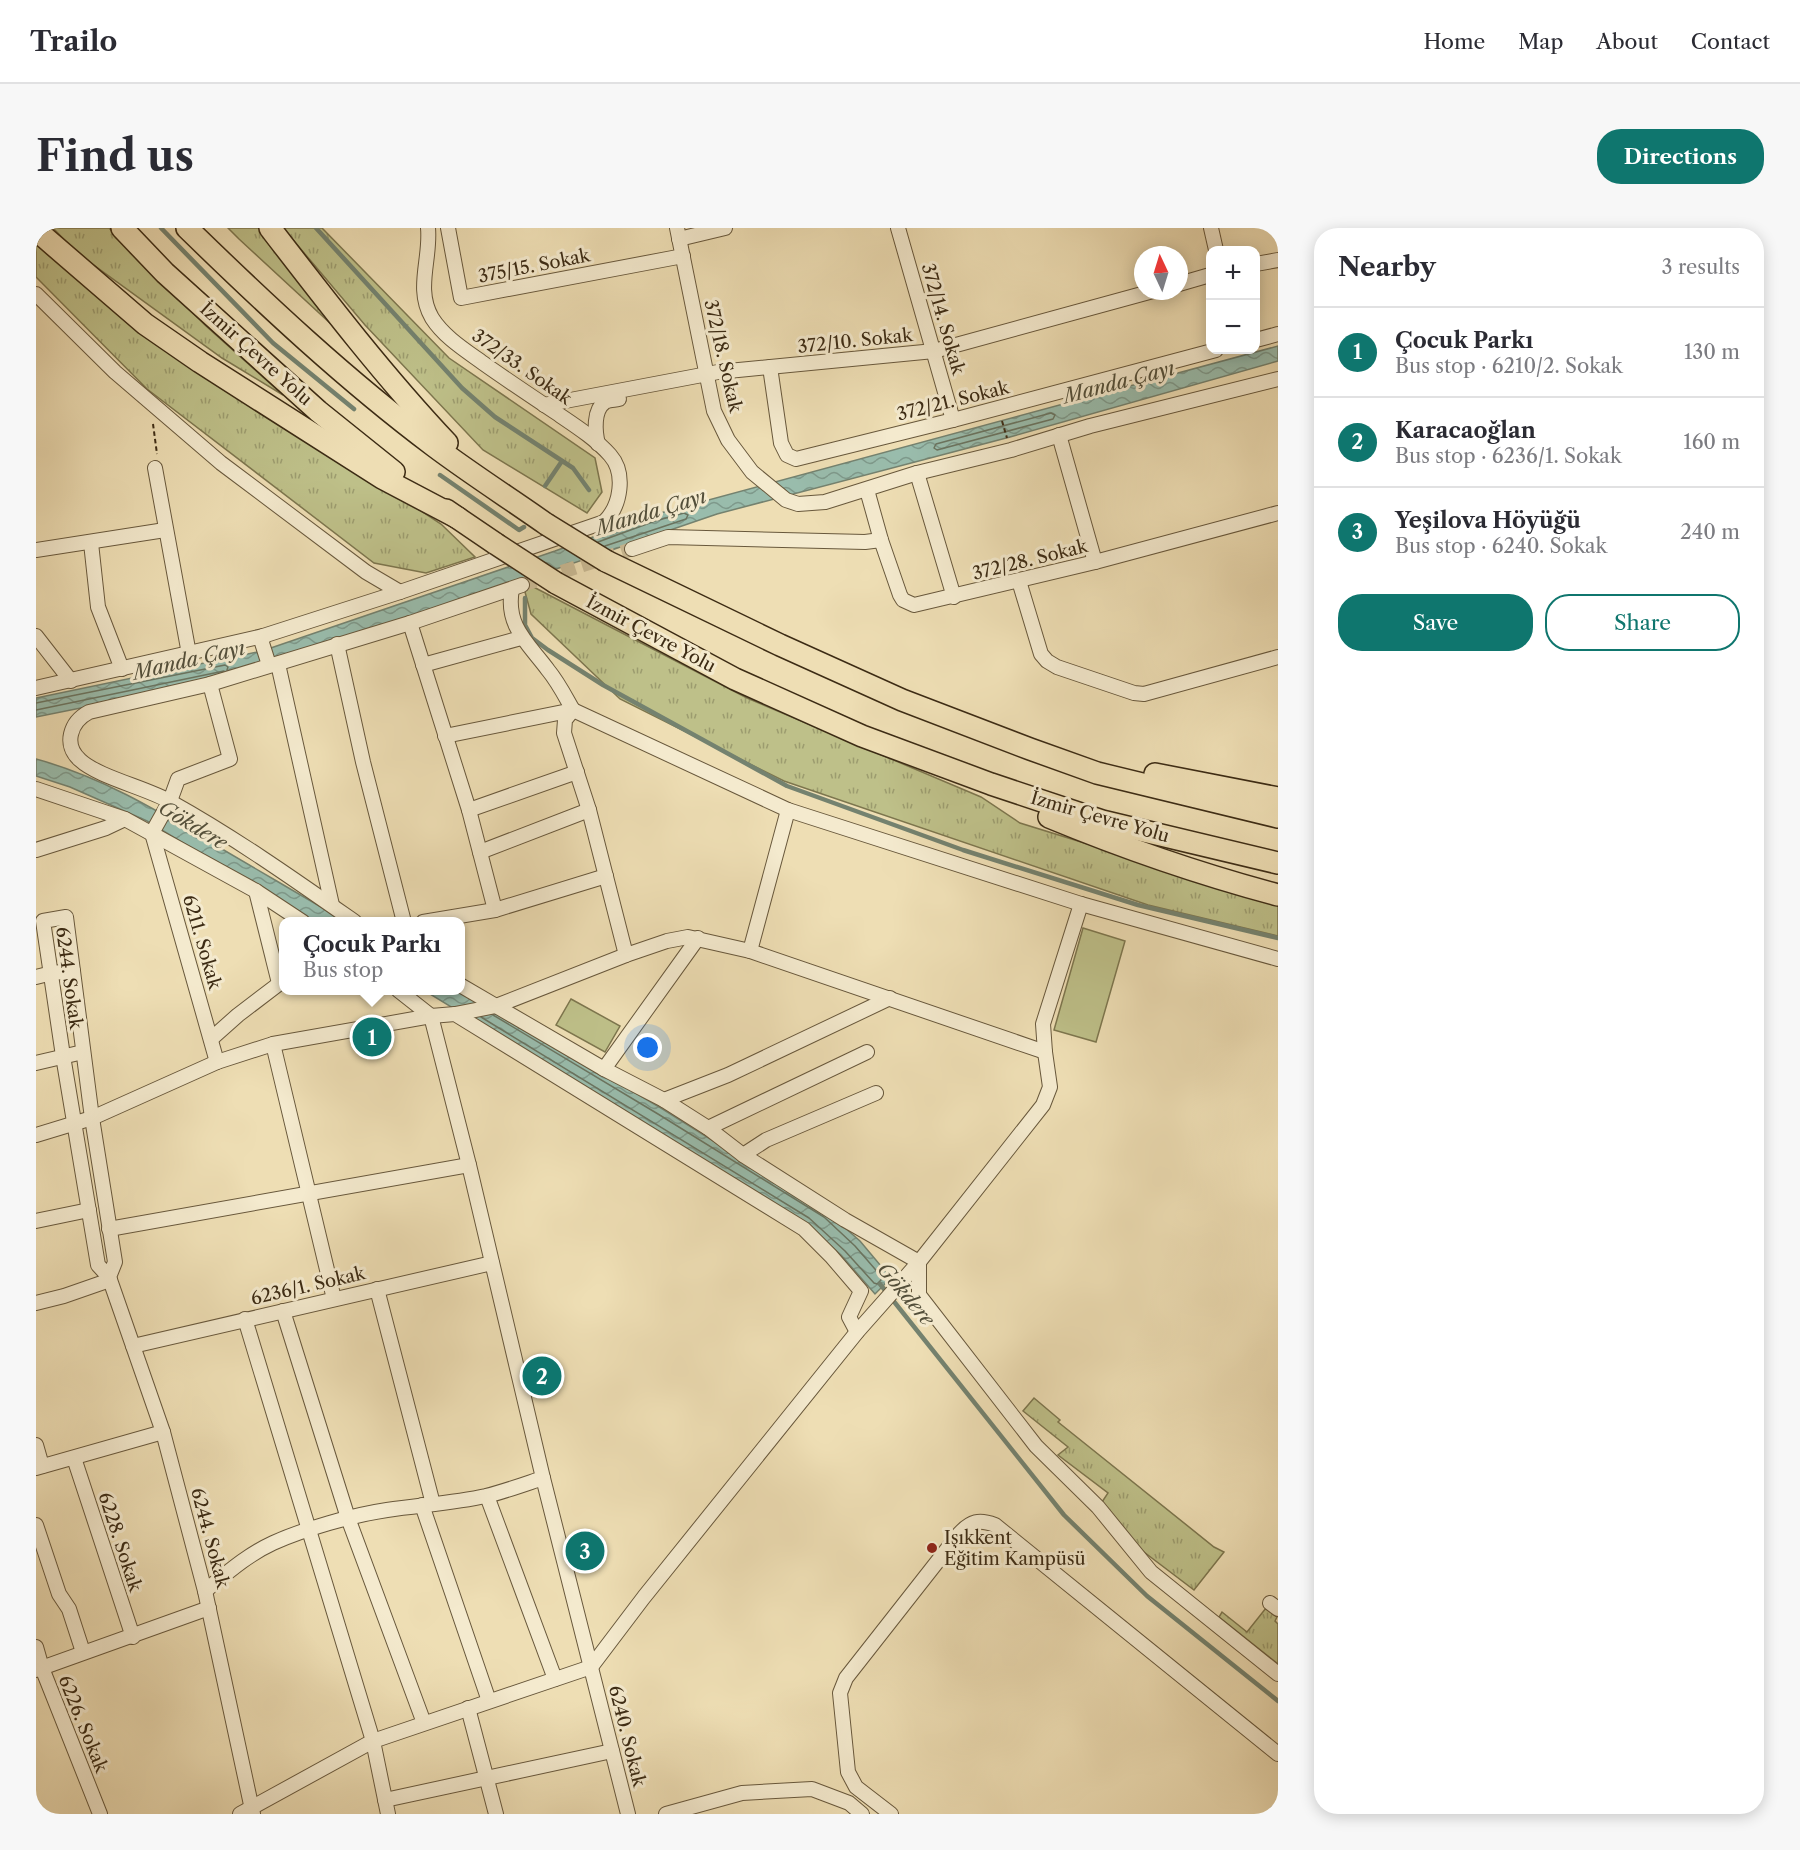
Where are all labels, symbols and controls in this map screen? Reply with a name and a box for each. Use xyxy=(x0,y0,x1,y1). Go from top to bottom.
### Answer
text: Trailo xyxy=(30,24,117,58)
text: Home xyxy=(1424,29,1485,54)
text: Map xyxy=(1518,29,1563,54)
text: About xyxy=(1596,29,1658,54)
text: Contact xyxy=(1691,29,1770,54)
button: Directions xyxy=(1597,129,1764,184)
text: Find us xyxy=(36,130,194,182)
street label: 375/15. Sokak xyxy=(476,244,593,288)
north arrow xyxy=(1134,246,1188,300)
map controls xyxy=(1206,246,1260,354)
button: + xyxy=(1206,246,1260,300)
text: Nearby xyxy=(1338,251,1436,283)
text: 3 results xyxy=(1662,255,1740,279)
street label: 372/14. Sokak xyxy=(917,261,970,379)
street label: İzmir Çevre Yolu xyxy=(195,297,317,410)
street label: 372/18. Sokak xyxy=(699,297,747,416)
button: − xyxy=(1206,300,1260,354)
street label: 372/10. Sokak xyxy=(796,324,915,358)
street label: 372/33. Sokak xyxy=(468,325,577,410)
text: Çocuk Parkı xyxy=(1395,327,1533,354)
text: 1 xyxy=(1353,340,1362,364)
text: 130 m xyxy=(1684,340,1740,364)
text: Bus stop · 6210/2. Sokak xyxy=(1395,354,1623,378)
water label: Manda Çayı xyxy=(1059,356,1177,409)
street label: 372/21. Sokak xyxy=(895,376,1013,426)
text: Karacaoğlan xyxy=(1395,417,1536,444)
text: 2 xyxy=(1352,430,1363,454)
text: 160 m xyxy=(1683,430,1740,454)
text: Bus stop · 6236/1. Sokak xyxy=(1395,444,1621,468)
water label: Manda Çayı xyxy=(591,484,709,541)
text: Yeşilova Höyüğü xyxy=(1395,507,1581,534)
text: 3 xyxy=(1352,520,1363,544)
text: 240 m xyxy=(1680,520,1740,544)
text: Bus stop · 6240. Sokak xyxy=(1395,534,1607,558)
street label: 372/28. Sokak xyxy=(970,535,1091,585)
street label: İzmir Çevre Yolu xyxy=(583,590,720,677)
button: Save xyxy=(1338,594,1533,651)
button: Share xyxy=(1545,594,1740,651)
water label: Manda Çayı xyxy=(129,635,248,685)
street label: İzmir Çevre Yolu xyxy=(1028,786,1172,847)
water label: Gökdere xyxy=(154,795,233,855)
street label: 6211. Sokak xyxy=(178,892,226,993)
popup xyxy=(279,917,465,995)
street label: 6244. Sokak xyxy=(51,925,87,1032)
text: Çocuk Parkı xyxy=(303,931,441,958)
text: Bus stop xyxy=(303,958,383,982)
pin: 1 xyxy=(352,1014,392,1060)
your location xyxy=(633,1033,662,1062)
water label: Gökdere xyxy=(873,1257,940,1332)
street label: 6236/1. Sokak xyxy=(249,1262,369,1310)
pin: 2 xyxy=(522,1354,562,1398)
street label: 6244. Sokak xyxy=(186,1485,234,1592)
street label: 6228. Sokak xyxy=(94,1490,147,1596)
place label: Işıkkent Eğitim Kampüsü xyxy=(944,1527,1086,1570)
pin: 3 xyxy=(566,1528,604,1574)
marker: Işıkkent Eğitim Kampüsü xyxy=(925,1541,939,1555)
street label: 6226. Sokak xyxy=(53,1672,113,1777)
street label: 6240. Sokak xyxy=(604,1683,651,1790)

